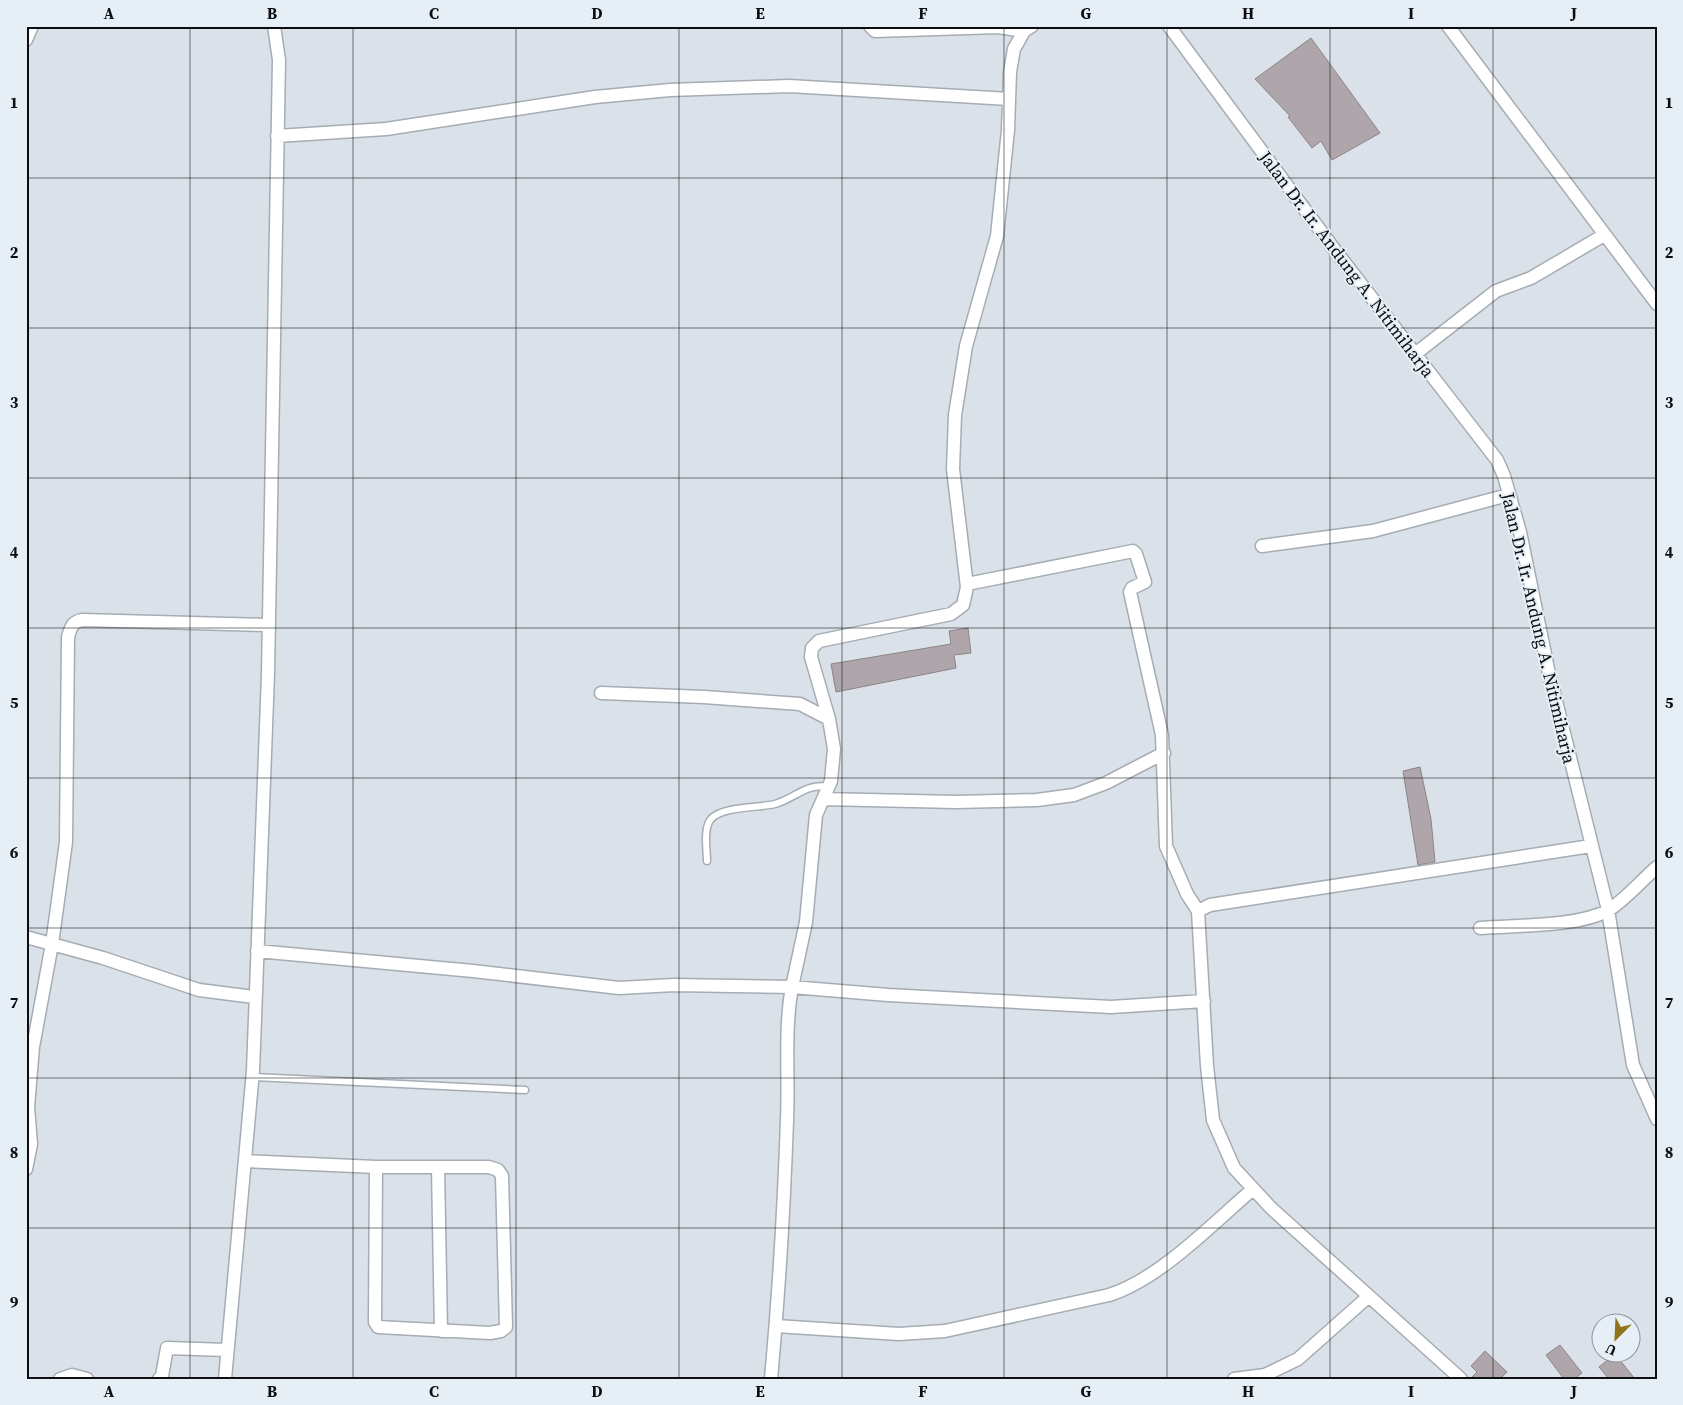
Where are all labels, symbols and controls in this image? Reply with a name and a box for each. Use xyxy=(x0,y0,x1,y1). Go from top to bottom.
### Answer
text: A xyxy=(104,2,115,24)
text: B xyxy=(267,2,278,24)
text: C xyxy=(429,2,439,24)
text: D xyxy=(591,2,603,24)
text: E xyxy=(755,2,765,24)
text: F xyxy=(918,2,928,24)
text: G xyxy=(1081,2,1092,24)
text: H xyxy=(1242,2,1254,24)
text: I xyxy=(1408,2,1414,24)
text: J xyxy=(1570,2,1577,24)
text: 1 xyxy=(10,91,18,113)
text: 1 xyxy=(1665,91,1673,113)
street label: Jalan Dr. Ir. Andung A. Nitimiharja xyxy=(1253,145,1441,383)
text: 2 xyxy=(10,241,19,263)
text: 2 xyxy=(1665,241,1674,263)
text: 3 xyxy=(10,391,19,413)
text: 3 xyxy=(1665,391,1674,413)
street label: Jalan Dr. Ir. Andung A. Nitimiharja xyxy=(1495,489,1583,767)
text: 4 xyxy=(10,541,19,563)
text: 4 xyxy=(1665,541,1674,563)
text: 5 xyxy=(10,691,19,713)
text: 5 xyxy=(1665,691,1674,713)
text: 6 xyxy=(10,841,19,863)
text: 6 xyxy=(1665,841,1674,863)
text: 7 xyxy=(10,991,19,1013)
text: 7 xyxy=(1665,991,1674,1013)
text: 8 xyxy=(10,1141,18,1163)
text: 8 xyxy=(1665,1141,1673,1163)
text: 9 xyxy=(10,1291,19,1313)
text: 9 xyxy=(1665,1291,1674,1313)
north arrow xyxy=(1590,1312,1640,1362)
text: U xyxy=(1602,1339,1619,1361)
text: A xyxy=(104,1380,115,1402)
text: B xyxy=(267,1380,278,1402)
text: C xyxy=(429,1380,439,1402)
text: D xyxy=(591,1380,603,1402)
text: E xyxy=(755,1380,765,1402)
text: F xyxy=(918,1380,928,1402)
text: G xyxy=(1081,1380,1092,1402)
text: H xyxy=(1242,1380,1254,1402)
text: I xyxy=(1408,1380,1414,1402)
text: J xyxy=(1570,1380,1577,1402)

